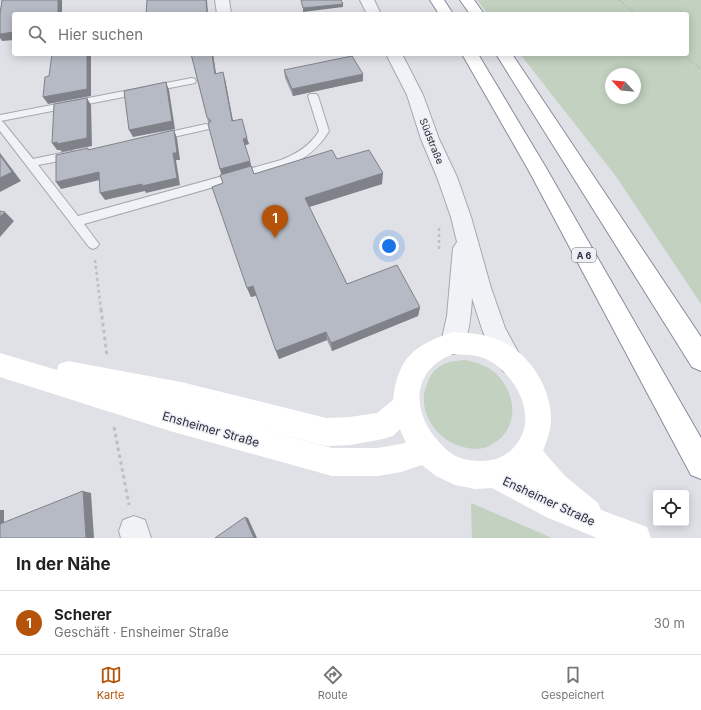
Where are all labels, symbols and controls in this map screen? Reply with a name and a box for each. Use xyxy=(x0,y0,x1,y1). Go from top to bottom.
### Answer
search box xyxy=(12,12,689,56)
icon: search xyxy=(26,23,48,45)
text: Hier suchen xyxy=(58,25,143,44)
north arrow xyxy=(605,68,641,104)
street label: Südstraße xyxy=(417,116,447,166)
pin: 1 xyxy=(262,205,288,238)
your location xyxy=(379,236,399,256)
road number: A 6 xyxy=(572,248,596,262)
street label: Ensheimer Straße xyxy=(161,408,261,450)
street label: Ensheimer Straße xyxy=(500,473,598,529)
map controls xyxy=(653,490,689,526)
button: locate xyxy=(653,490,689,526)
text: In der Nähe xyxy=(16,554,111,574)
text: Scherer xyxy=(54,605,112,624)
text: 1 xyxy=(26,615,32,631)
text: 30 m xyxy=(654,615,685,631)
text: Geschäft · Ensheimer Straße xyxy=(54,624,229,640)
tab: Karte xyxy=(97,664,124,702)
tab: Route xyxy=(318,664,348,702)
tab: Gespeichert xyxy=(541,664,604,702)

